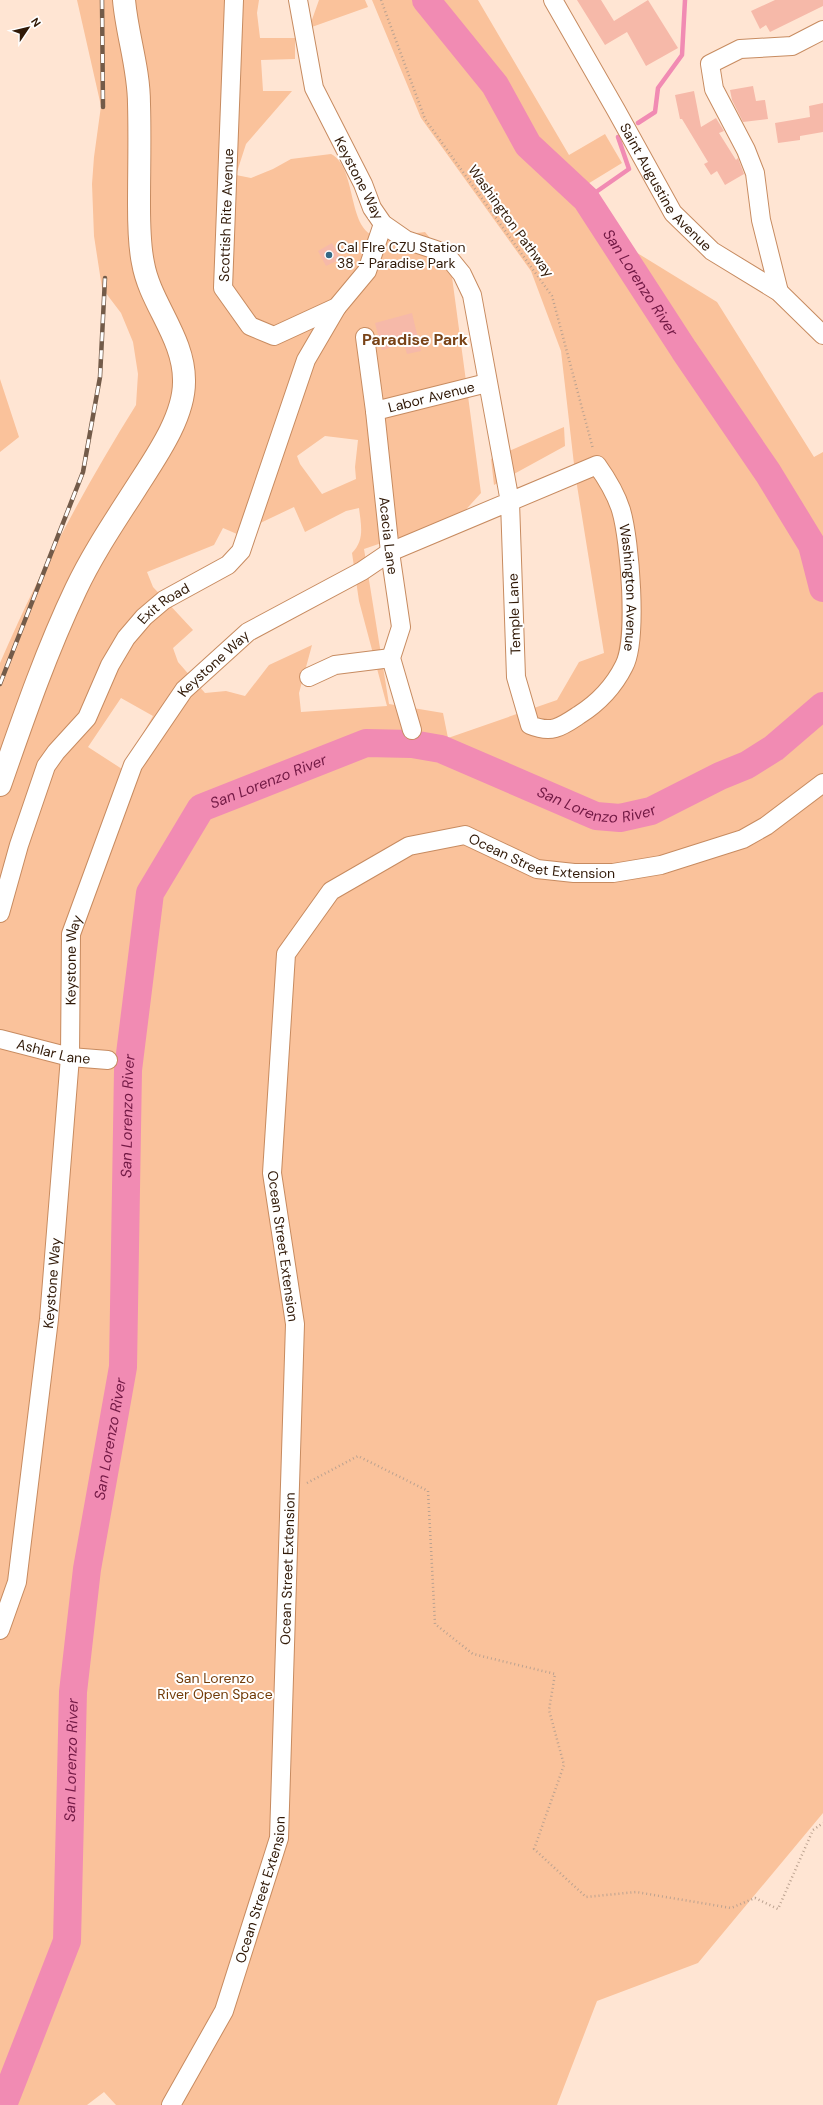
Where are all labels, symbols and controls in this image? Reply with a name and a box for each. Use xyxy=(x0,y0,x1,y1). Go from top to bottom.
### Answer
north arrow xyxy=(8,8,48,48)
text: N xyxy=(28,15,44,30)
street label: Saint Augustine Avenue xyxy=(616,120,716,255)
street label: Keystone Way xyxy=(330,133,388,223)
street label: Scottish Rite Avenue xyxy=(215,148,237,282)
street label: Washington Pathway xyxy=(464,161,558,281)
water label: San Lorenzo River xyxy=(598,225,683,340)
place label: Cal FIre CZU Station 38 - Paradise Park xyxy=(337,238,466,272)
marker: Cal FIre CZU Station 38 - Paradise Park xyxy=(324,250,334,260)
district label: Paradise Park xyxy=(362,329,469,350)
street label: Labor Avenue xyxy=(386,377,476,416)
street label: Acacia Lane xyxy=(375,496,402,576)
street label: Washington Avenue xyxy=(615,522,641,653)
street label: Temple Lane xyxy=(504,573,524,655)
street label: Exit Road xyxy=(133,579,193,628)
street label: Keystone Way xyxy=(173,626,253,700)
water label: San Lorenzo River xyxy=(207,749,330,813)
water label: San Lorenzo River xyxy=(534,782,660,828)
street label: Ocean Street Extension xyxy=(466,829,615,882)
street label: Keystone Way xyxy=(61,912,86,1005)
street label: Ashlar Lane xyxy=(15,1035,91,1068)
water label: San Lorenzo River xyxy=(116,1053,140,1178)
street label: Ocean Street Extension xyxy=(263,1169,303,1323)
street label: Keystone Way xyxy=(39,1237,65,1329)
water label: San Lorenzo River xyxy=(89,1376,131,1502)
street label: Ocean Street Extension xyxy=(276,1492,299,1645)
park label: San Lorenzo River Open Space xyxy=(157,1669,273,1703)
water label: San Lorenzo River xyxy=(60,1698,83,1822)
street label: Ocean Street Extension xyxy=(231,1816,289,1965)

